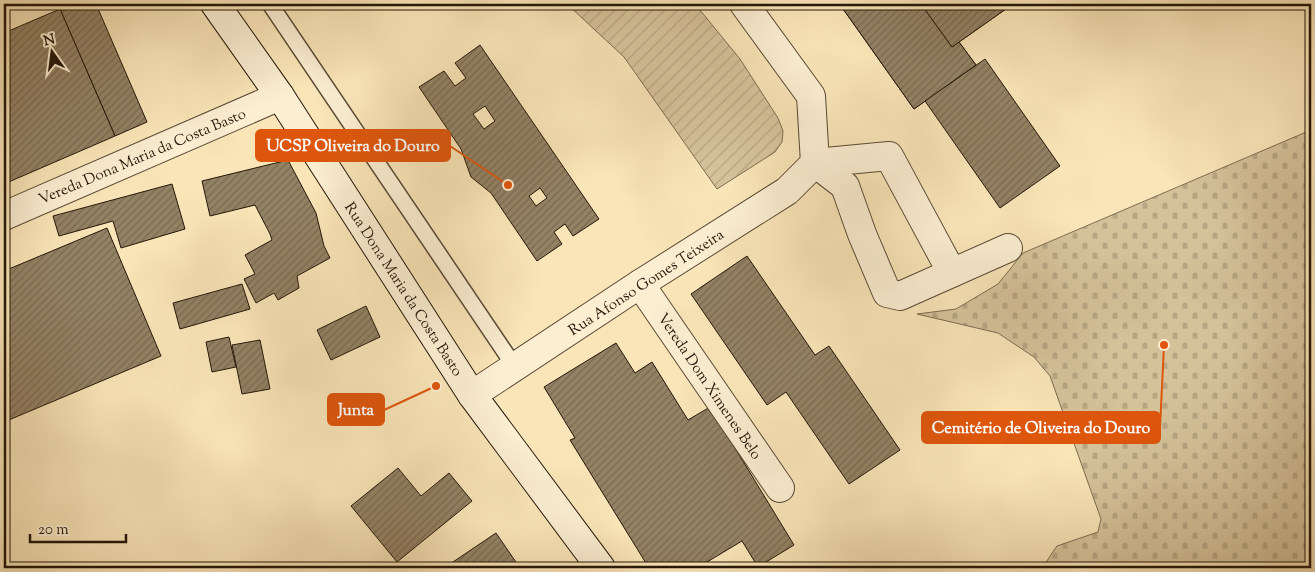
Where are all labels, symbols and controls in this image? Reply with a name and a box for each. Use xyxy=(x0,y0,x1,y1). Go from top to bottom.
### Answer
north arrow xyxy=(28,28,78,78)
text: N xyxy=(41,30,57,52)
street label: Vereda Dona Maria da Costa Basto xyxy=(36,104,250,211)
callout: UCSP Oliveira do Douro xyxy=(256,130,450,161)
text: UCSP Oliveira do Douro xyxy=(266,136,440,159)
street label: Rua Dona Maria da Costa Basto xyxy=(338,199,467,381)
street label: Rua Afonso Gomes Teixeira xyxy=(565,225,729,342)
street label: Vereda Dom Ximenes Belo xyxy=(652,309,766,464)
callout: Junta xyxy=(328,394,384,425)
text: Junta xyxy=(336,400,375,423)
callout: Cemitério de Oliveira do Douro xyxy=(922,412,1160,443)
text: Cemitério de Oliveira do Douro xyxy=(932,418,1151,441)
scale bar xyxy=(30,512,126,544)
text: 20 m xyxy=(38,520,69,541)

